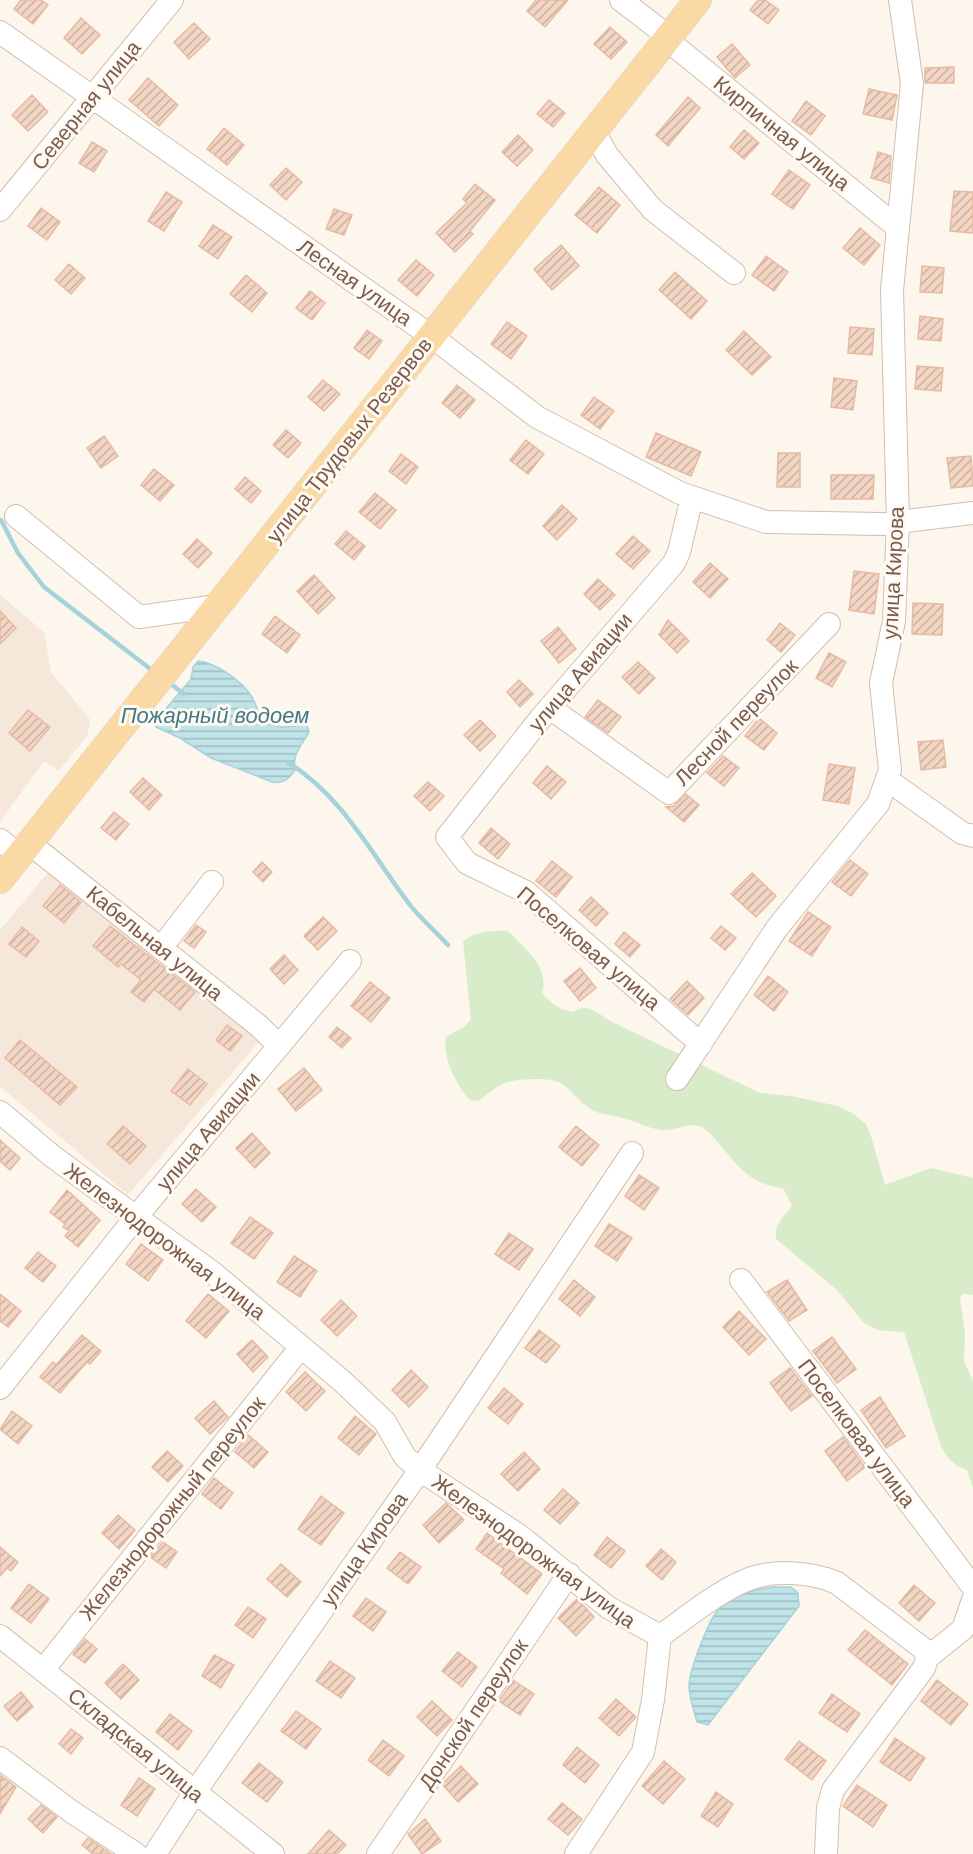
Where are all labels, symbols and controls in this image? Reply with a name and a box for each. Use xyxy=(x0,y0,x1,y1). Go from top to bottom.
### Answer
street label: Северная улица xyxy=(27,36,145,174)
street label: Кирпичная улица xyxy=(710,71,855,195)
street label: Лесная улица xyxy=(293,234,417,330)
street label: улица Трудовых Резервов xyxy=(262,333,436,547)
street label: улица Кирова xyxy=(878,505,908,640)
street label: улица Авиации xyxy=(524,608,636,736)
street label: Лесной переулок xyxy=(670,654,803,790)
water label: Пожарный водоем xyxy=(121,703,309,728)
street label: Кабельная улица xyxy=(82,881,228,1005)
street label: Поселковая улица xyxy=(513,882,665,1015)
street label: улица Авиации xyxy=(152,1067,264,1195)
street label: Железнодорожная улица xyxy=(60,1158,270,1324)
street label: Поселковая улица xyxy=(794,1355,920,1512)
street label: Железнодорожный переулок xyxy=(75,1391,270,1624)
street label: Железнодорожная улица xyxy=(428,1470,640,1633)
street label: улица Кирова xyxy=(316,1487,412,1610)
street label: Донской переулок xyxy=(414,1634,532,1794)
street label: Складская улица xyxy=(64,1683,209,1807)

